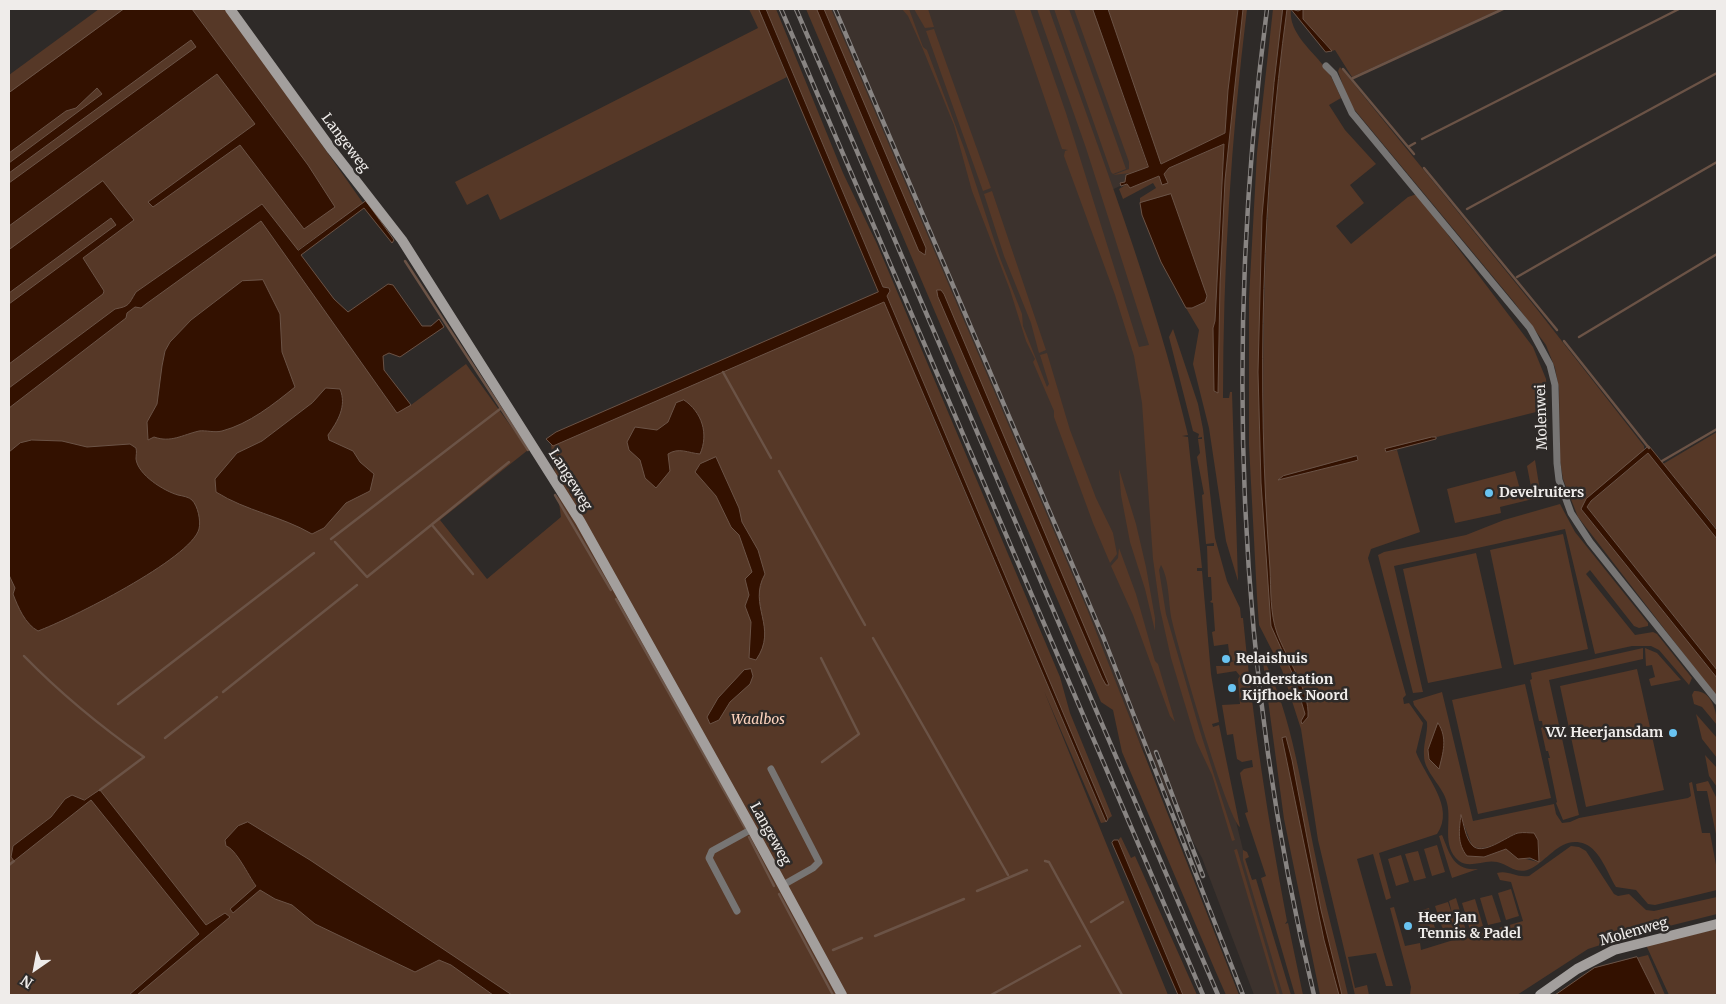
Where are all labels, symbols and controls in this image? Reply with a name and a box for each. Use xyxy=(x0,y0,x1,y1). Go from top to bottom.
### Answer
street label: Langeweg xyxy=(317,110,373,176)
street label: Molenwei xyxy=(1532,384,1552,450)
street label: Langeweg xyxy=(545,446,595,514)
place label: Develruiters xyxy=(1499,485,1584,501)
marker: Develruiters xyxy=(1483,487,1495,499)
place label: Relaishuis xyxy=(1236,651,1308,667)
marker: Relaishuis xyxy=(1220,653,1232,665)
place label: Onderstation Kijfhoek Noord xyxy=(1242,672,1348,704)
marker: Onderstation Kijfhoek Noord xyxy=(1226,682,1238,694)
park label: Waalbos xyxy=(731,712,785,728)
place label: V.V. Heerjansdam xyxy=(1546,725,1663,741)
marker: V.V. Heerjansdam xyxy=(1667,727,1679,739)
street label: Langeweg xyxy=(746,800,794,868)
place label: Heer Jan Tennis & Padel xyxy=(1418,910,1521,942)
street label: Molenweg xyxy=(1598,914,1670,950)
marker: Heer Jan Tennis & Padel xyxy=(1402,920,1414,932)
north arrow xyxy=(10,944,60,994)
text: N xyxy=(17,971,36,992)

